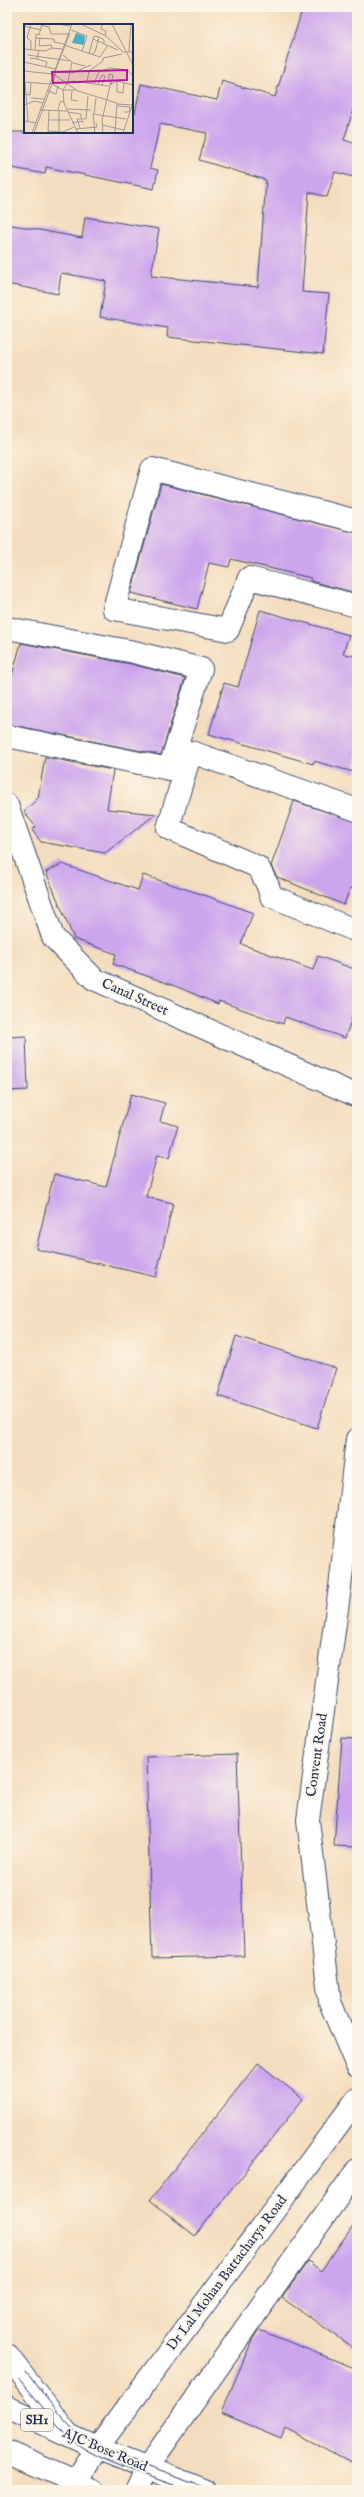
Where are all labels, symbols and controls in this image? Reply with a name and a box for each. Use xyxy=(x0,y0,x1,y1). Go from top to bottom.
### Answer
inset map xyxy=(24,24,133,133)
street label: Canal Street xyxy=(99,974,171,1020)
street label: Convent Road xyxy=(302,1711,332,1798)
street label: Dr Lal Mohan Battacharya Road xyxy=(163,2191,292,2354)
road number: SH1 xyxy=(21,2409,53,2431)
street label: AJC Bose Road xyxy=(59,2424,151,2476)

